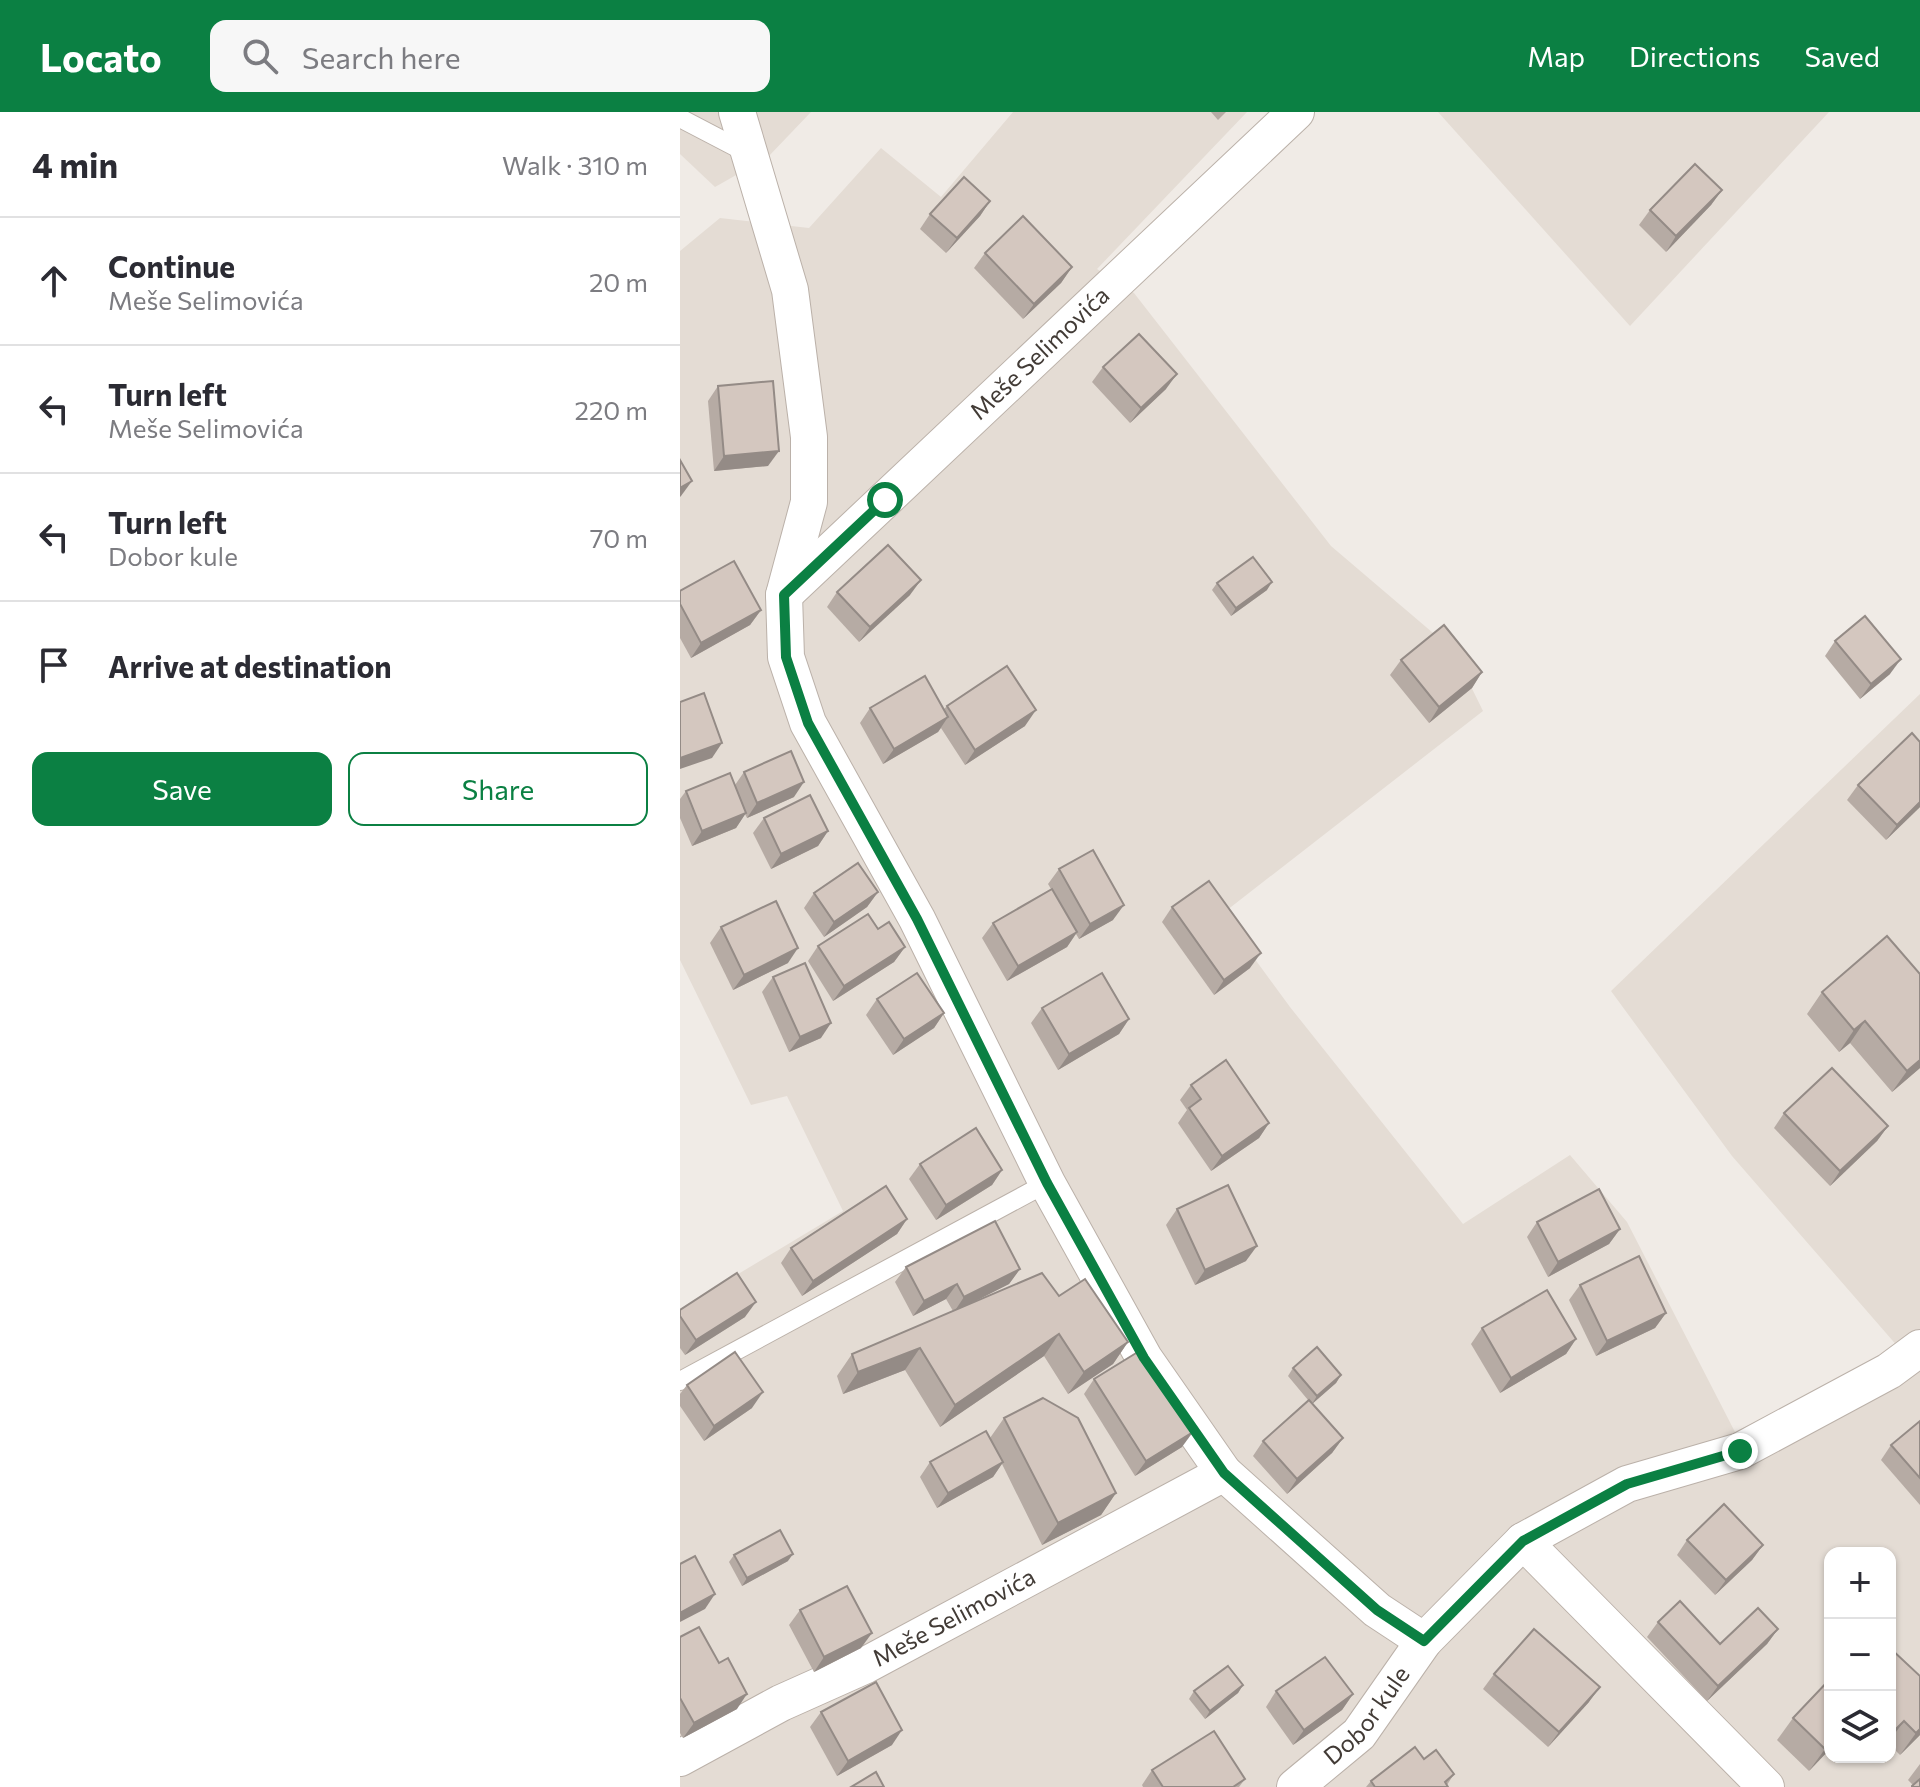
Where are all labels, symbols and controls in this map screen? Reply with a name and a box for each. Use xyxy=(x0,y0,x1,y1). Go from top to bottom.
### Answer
search box xyxy=(210,20,770,92)
text: Locato xyxy=(40,33,162,80)
icon: search xyxy=(238,34,282,78)
text: Search here xyxy=(302,38,460,75)
text: Map xyxy=(1527,39,1585,73)
text: Directions xyxy=(1629,39,1760,73)
text: Saved xyxy=(1804,39,1880,73)
text: 4 min xyxy=(32,143,118,185)
text: Walk · 310 m xyxy=(502,149,648,180)
text: Continue xyxy=(108,247,235,284)
icon: ahead xyxy=(32,259,76,303)
text: 20 m xyxy=(589,266,648,297)
street label: Meše Selimovića xyxy=(963,280,1115,425)
text: Meše Selimovića xyxy=(108,284,304,315)
text: Turn left xyxy=(108,375,227,412)
icon: left xyxy=(32,387,76,431)
text: 220 m xyxy=(575,394,648,425)
text: Meše Selimovića xyxy=(108,412,304,443)
route start xyxy=(867,482,903,518)
text: Turn left xyxy=(108,503,227,540)
icon: left xyxy=(32,515,76,559)
text: 70 m xyxy=(590,522,648,553)
text: Dobor kule xyxy=(108,540,238,571)
icon: arrive xyxy=(32,643,76,687)
text: Arrive at destination xyxy=(108,647,392,684)
button: Save xyxy=(32,752,332,826)
button: Share xyxy=(348,752,648,826)
route end xyxy=(1722,1433,1758,1469)
map controls xyxy=(1824,1547,1896,1763)
button: + xyxy=(1824,1547,1896,1619)
street label: Meše Selimovića xyxy=(867,1561,1040,1672)
button: − xyxy=(1824,1619,1896,1691)
street label: Dobor kule xyxy=(1317,1660,1415,1770)
button: layers xyxy=(1824,1691,1896,1763)

